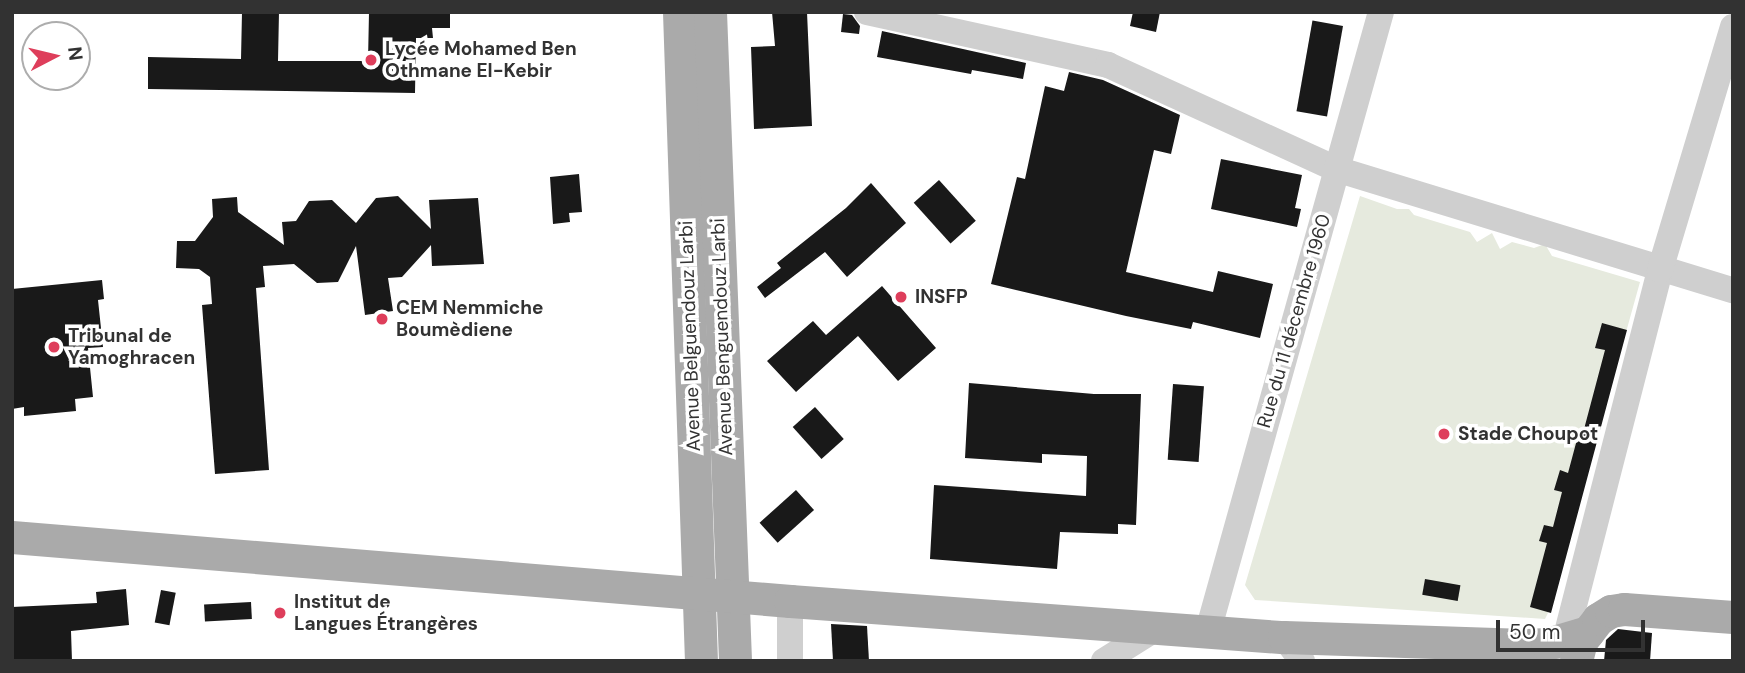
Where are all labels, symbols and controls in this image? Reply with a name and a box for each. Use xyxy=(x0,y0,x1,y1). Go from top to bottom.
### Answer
north arrow xyxy=(21,21,91,91)
place label: Lycée Mohamed Ben Othmane El-Kebir xyxy=(385,38,577,82)
text: N xyxy=(62,45,89,62)
marker: Lycée Mohamed Ben Othmane El-Kebir xyxy=(363,52,379,68)
street label: Rue du 11 décembre 1960 xyxy=(1253,212,1335,430)
street label: Avenue Benguendouz Larbi xyxy=(706,218,738,456)
street label: Avenue Belguendouz Larbi xyxy=(675,220,705,452)
place label: INSFP xyxy=(915,286,968,308)
marker: INSFP xyxy=(893,289,909,305)
place label: CEM Nemmiche Boumèdiene xyxy=(396,297,543,341)
marker: CEM Nemmiche Boumèdiene xyxy=(374,311,390,327)
place label: Tribunal de Yamoghracen xyxy=(68,325,195,369)
marker: Tribunal de Yamoghracen xyxy=(46,339,62,355)
place label: Stade Choupot xyxy=(1458,423,1598,445)
marker: Stade Choupot xyxy=(1436,426,1452,442)
place label: Institut de Langues Étrangères xyxy=(294,591,478,635)
marker: Institut de Langues Étrangères xyxy=(272,605,288,621)
scale bar xyxy=(1500,606,1649,650)
text: 50 m xyxy=(1509,618,1560,646)

